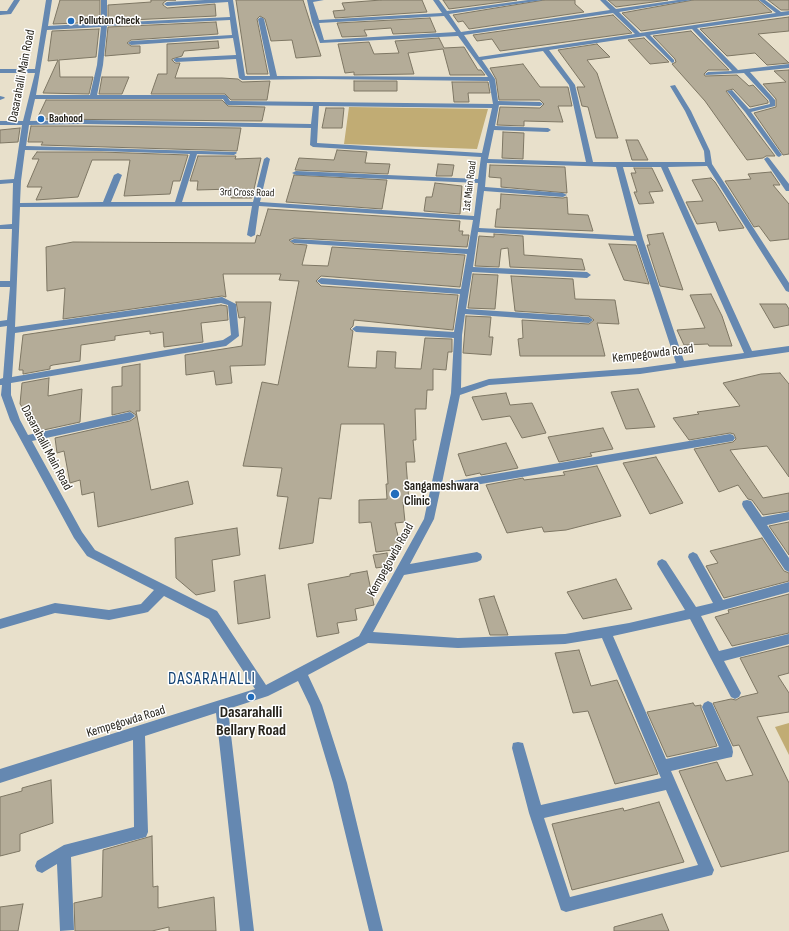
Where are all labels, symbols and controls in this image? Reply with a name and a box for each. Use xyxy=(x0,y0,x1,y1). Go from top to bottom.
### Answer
place label: Pollution Check xyxy=(79,14,140,28)
marker: Pollution Check xyxy=(66,16,76,26)
street label: Dasarahalli Main Road xyxy=(5,28,39,124)
place label: Baohood xyxy=(49,112,83,126)
marker: Baohood xyxy=(36,114,46,124)
street label: 1st Main Road xyxy=(460,160,480,212)
street label: 3rd Cross Road xyxy=(220,186,274,200)
street label: Kempegowda Road xyxy=(612,341,694,367)
street label: Dasarahalli Main Road xyxy=(17,403,75,493)
place label: Sangameshwara Clinic xyxy=(404,479,479,510)
marker: Sangameshwara Clinic xyxy=(389,488,401,500)
street label: Kempegowda Road xyxy=(364,520,418,600)
district label: DASARAHALLI xyxy=(168,670,256,690)
marker: Dasarahalli Bellary Road xyxy=(246,692,256,702)
street label: Kempegowda Road xyxy=(85,703,167,741)
place label: Dasarahalli Bellary Road xyxy=(216,703,286,741)

